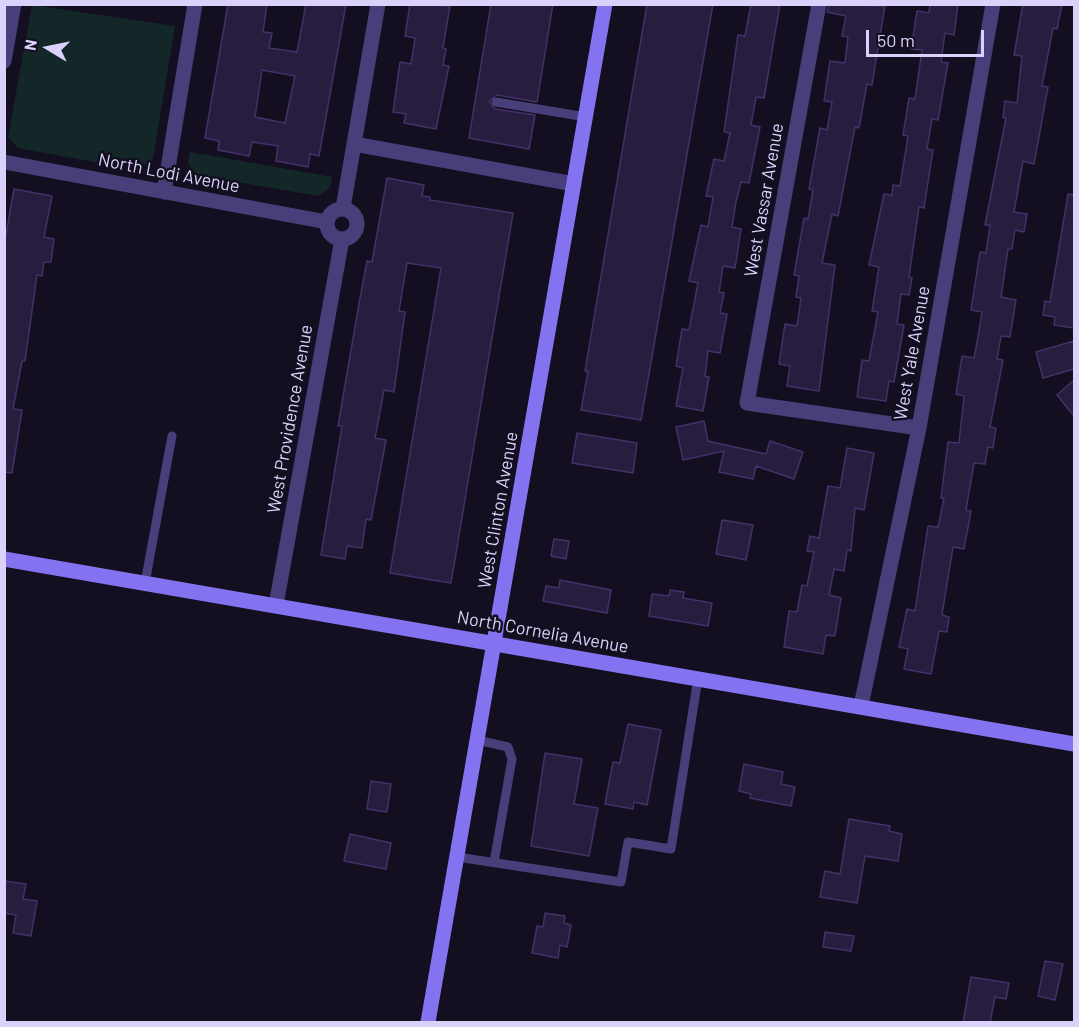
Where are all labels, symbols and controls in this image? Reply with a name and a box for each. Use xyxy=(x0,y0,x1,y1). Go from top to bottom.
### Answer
north arrow xyxy=(18,18,78,78)
scale bar xyxy=(869,18,988,56)
text: 50 m xyxy=(877,29,915,51)
text: N xyxy=(20,38,40,52)
street label: West Vassar Avenue xyxy=(740,121,788,279)
street label: North Lodi Avenue xyxy=(96,149,242,197)
street label: West Yale Avenue xyxy=(890,284,934,422)
street label: West Providence Avenue xyxy=(263,323,317,515)
street label: West Clinton Avenue xyxy=(474,430,522,590)
street label: North Cornelia Avenue xyxy=(456,606,630,658)

